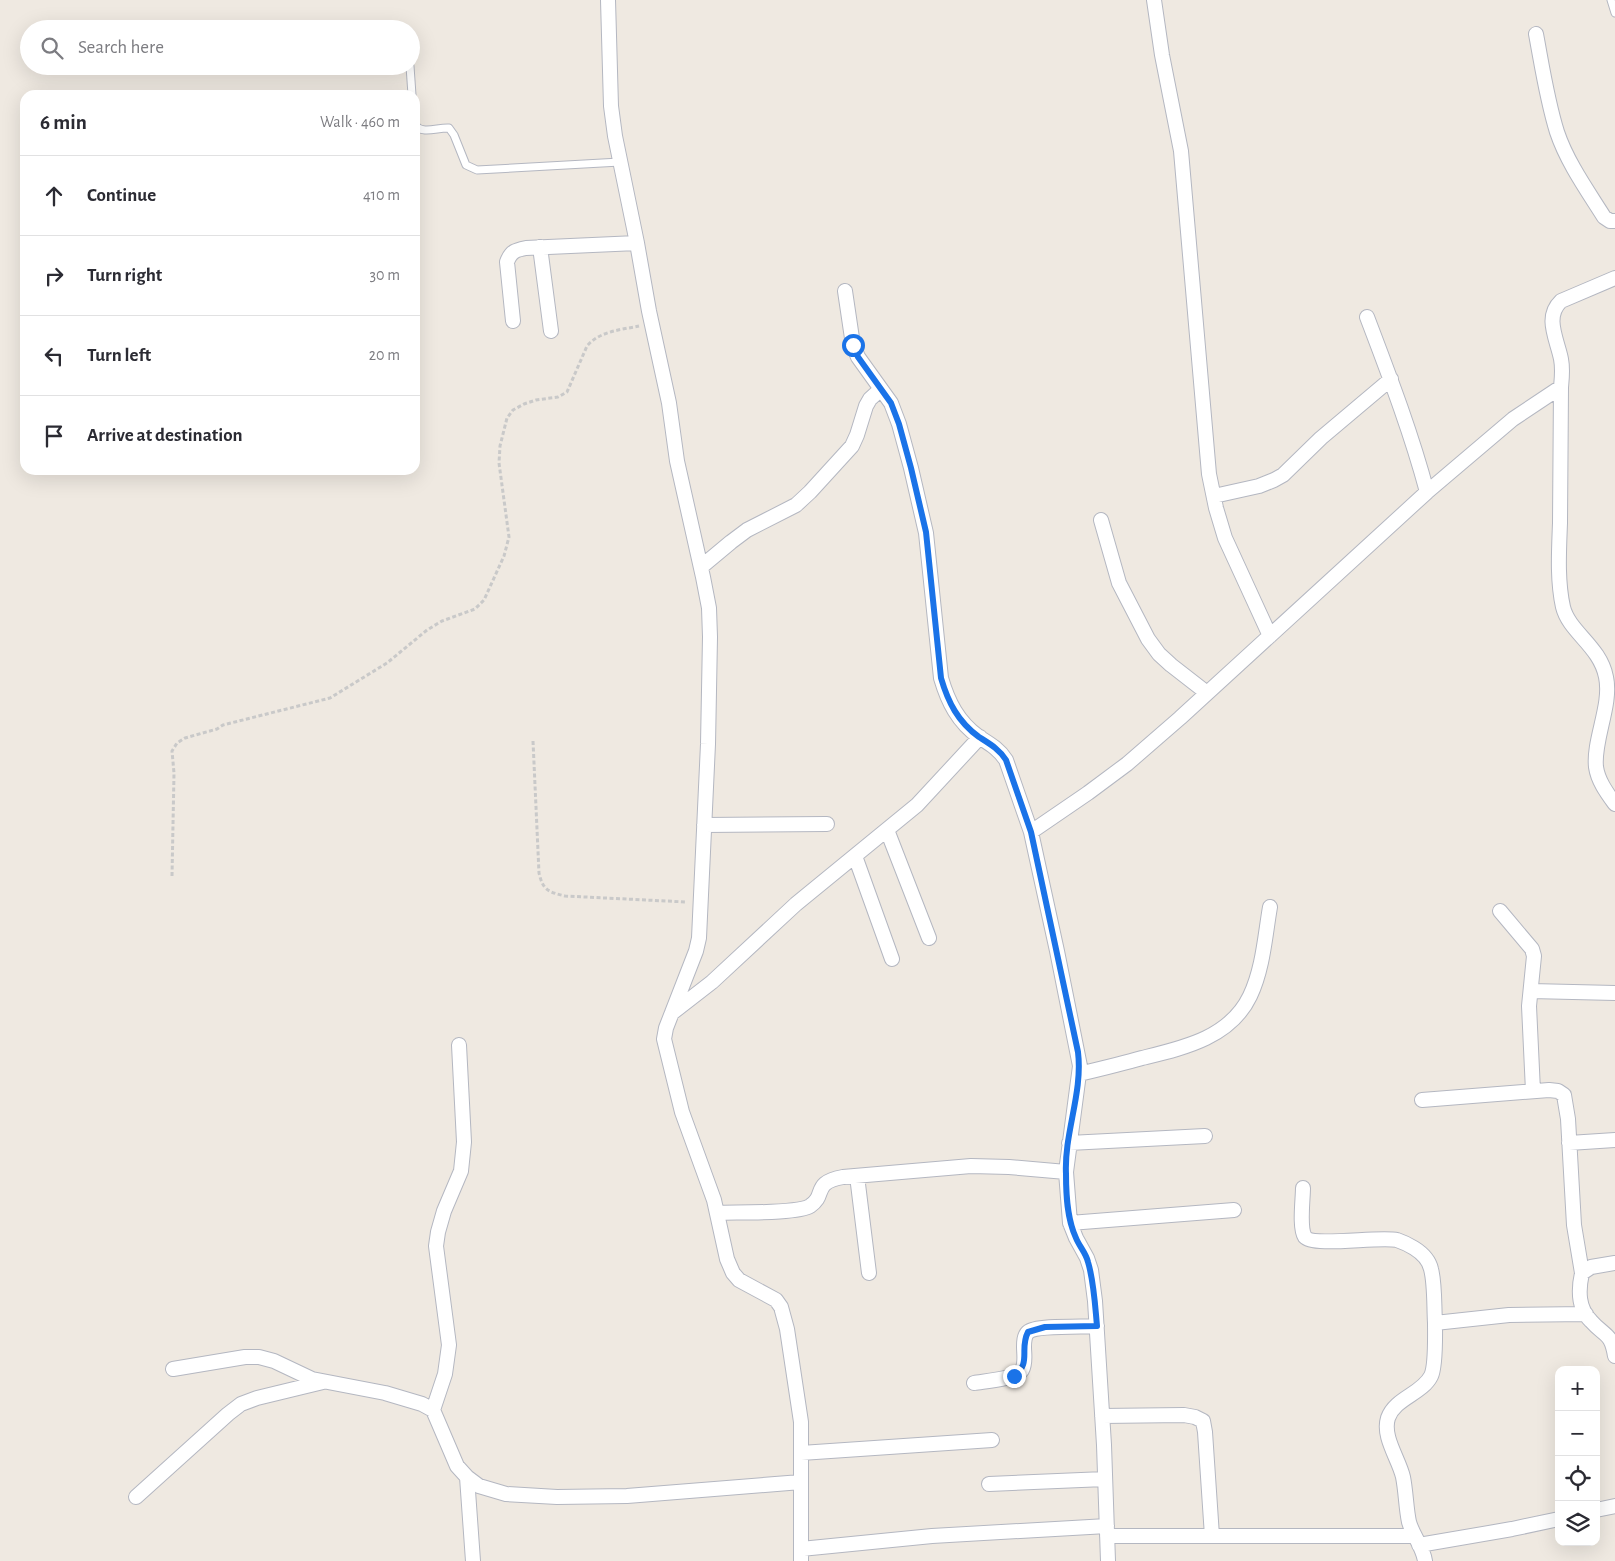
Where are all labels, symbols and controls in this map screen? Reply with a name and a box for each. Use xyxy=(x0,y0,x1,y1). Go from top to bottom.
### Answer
search box xyxy=(20,20,420,75)
icon: search xyxy=(38,34,66,62)
text: Search here xyxy=(78,38,164,57)
text: 6 min xyxy=(40,112,87,133)
text: Walk · 460 m xyxy=(320,114,400,130)
icon: ahead xyxy=(40,182,68,210)
text: Continue xyxy=(87,186,156,205)
text: 410 m xyxy=(363,187,400,203)
icon: right xyxy=(40,262,68,290)
text: Turn right xyxy=(87,266,162,285)
text: 30 m xyxy=(370,267,400,283)
route start xyxy=(842,334,865,357)
icon: left xyxy=(40,342,68,370)
text: Turn left xyxy=(87,346,151,365)
text: 20 m xyxy=(369,347,400,363)
icon: arrive xyxy=(40,422,68,450)
text: Arrive at destination xyxy=(87,426,243,445)
route end xyxy=(1003,1365,1026,1388)
map controls xyxy=(1555,1366,1600,1546)
button: + xyxy=(1555,1366,1600,1411)
button: − xyxy=(1555,1411,1600,1456)
button: locate xyxy=(1555,1456,1600,1501)
button: layers xyxy=(1555,1501,1600,1546)

